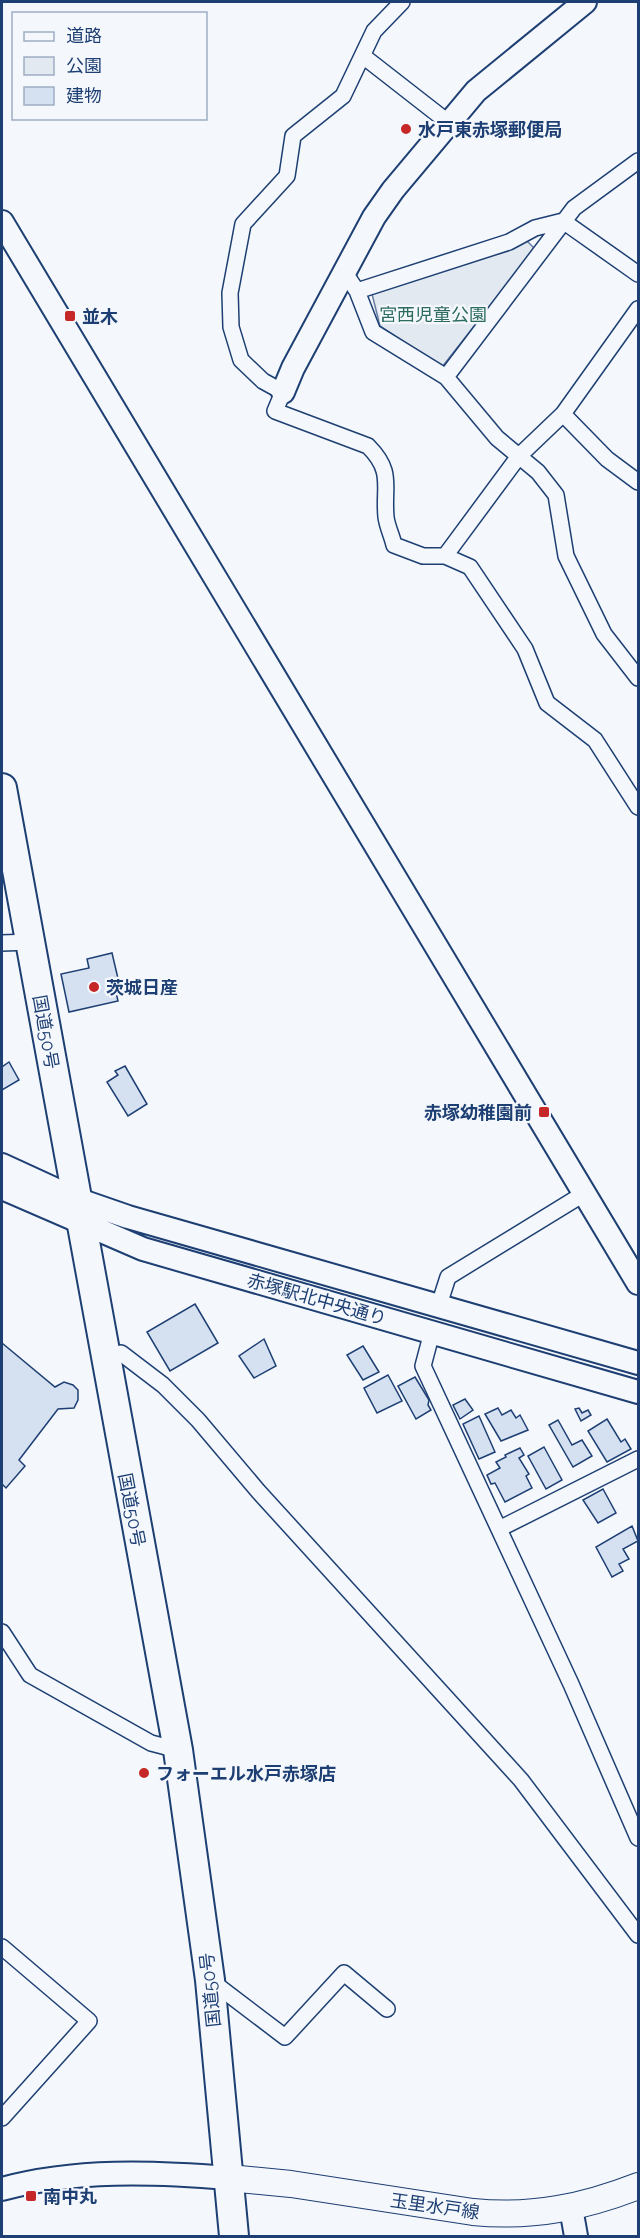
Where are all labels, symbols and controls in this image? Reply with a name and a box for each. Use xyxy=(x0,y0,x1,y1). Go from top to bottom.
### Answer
legend xyxy=(12,12,207,120)
text: 道路 xyxy=(66,25,102,46)
text: 公園 xyxy=(66,55,102,76)
text: 建物 xyxy=(66,85,102,106)
place label: 水戸東赤塚郵便局 xyxy=(418,119,562,140)
marker: 水戸東赤塚郵便局 xyxy=(399,122,413,136)
park label: 宮西児童公園 xyxy=(379,304,487,325)
place label: 並木 xyxy=(82,306,118,327)
marker: 並木 xyxy=(63,309,77,323)
place label: 茨城日産 xyxy=(106,977,178,998)
marker: 茨城日産 xyxy=(87,980,101,994)
street label: 国道50号 xyxy=(29,993,63,1071)
place label: 赤塚幼稚園前 xyxy=(424,1102,532,1123)
marker: 赤塚幼稚園前 xyxy=(537,1105,551,1119)
street label: 赤塚駅北中央通り xyxy=(245,1269,389,1329)
street label: 国道50号 xyxy=(115,1471,149,1549)
place label: フォーエル水戸赤塚店 xyxy=(156,1763,336,1784)
marker: フォーエル水戸赤塚店 xyxy=(137,1766,151,1780)
street label: 国道50号 xyxy=(196,1952,224,2028)
place label: 南中丸 xyxy=(43,2186,97,2207)
marker: 南中丸 xyxy=(24,2189,38,2203)
street label: 玉里水戸線 xyxy=(389,2189,481,2223)

